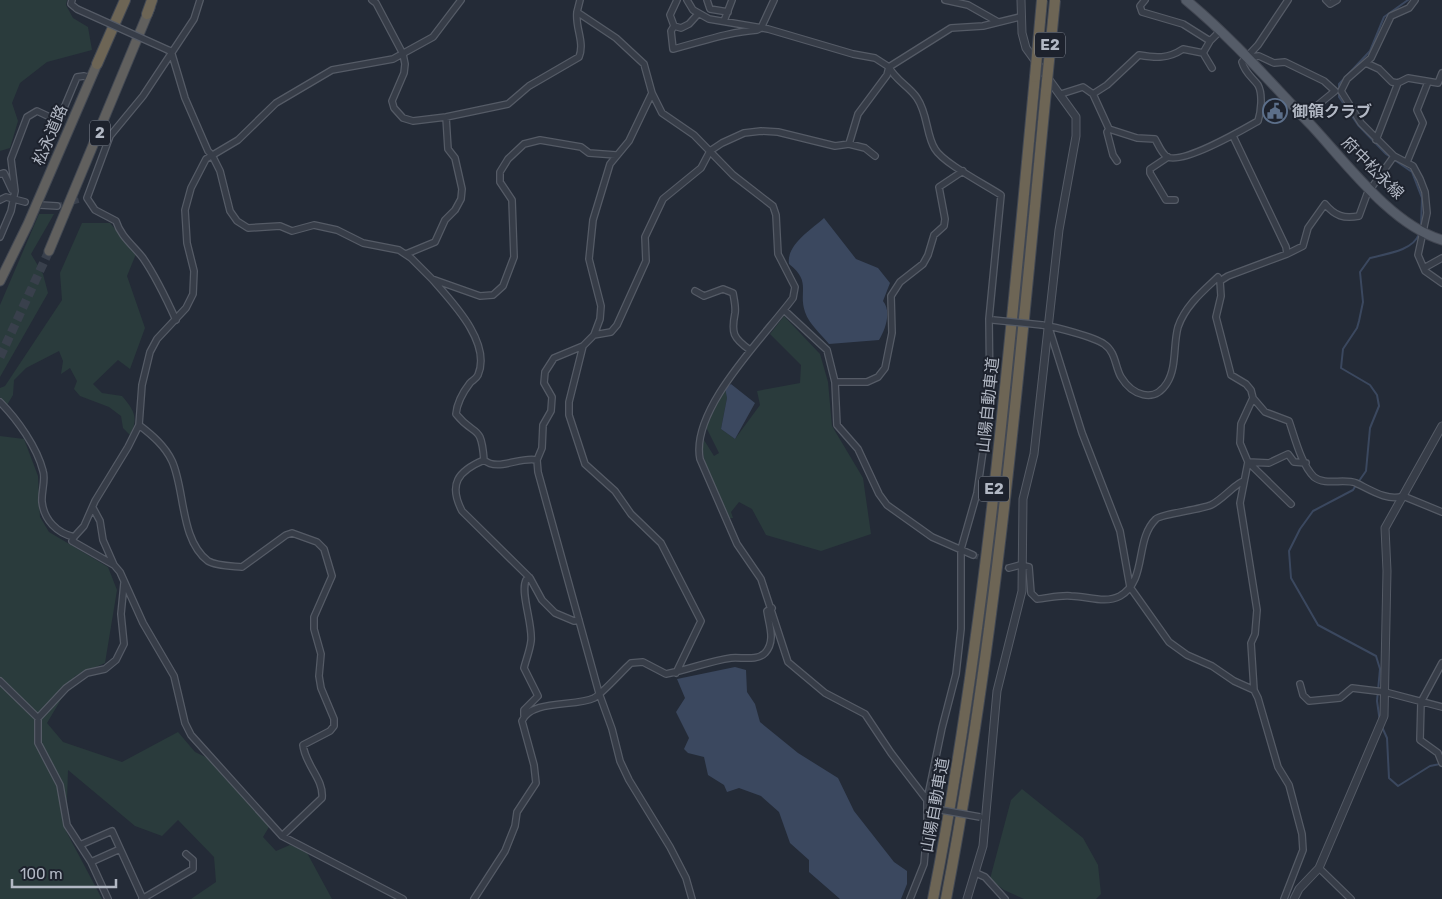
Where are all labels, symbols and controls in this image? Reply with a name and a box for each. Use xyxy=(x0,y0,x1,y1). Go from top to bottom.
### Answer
road number: E2 xyxy=(1035,32,1065,58)
public building icon: 御領クラブ xyxy=(1262,98,1288,124)
street label: 松永道路 xyxy=(29,102,71,168)
place label: 御領クラブ xyxy=(1292,102,1372,121)
road number: 2 xyxy=(90,120,110,146)
street label: 府中松永線 xyxy=(1338,133,1408,203)
street label: 山陽自動車道 xyxy=(974,356,1002,454)
road number: E2 xyxy=(979,476,1009,502)
street label: 山陽自動車道 xyxy=(917,756,953,854)
scale bar xyxy=(12,856,116,888)
text: 100 m xyxy=(20,865,62,883)

